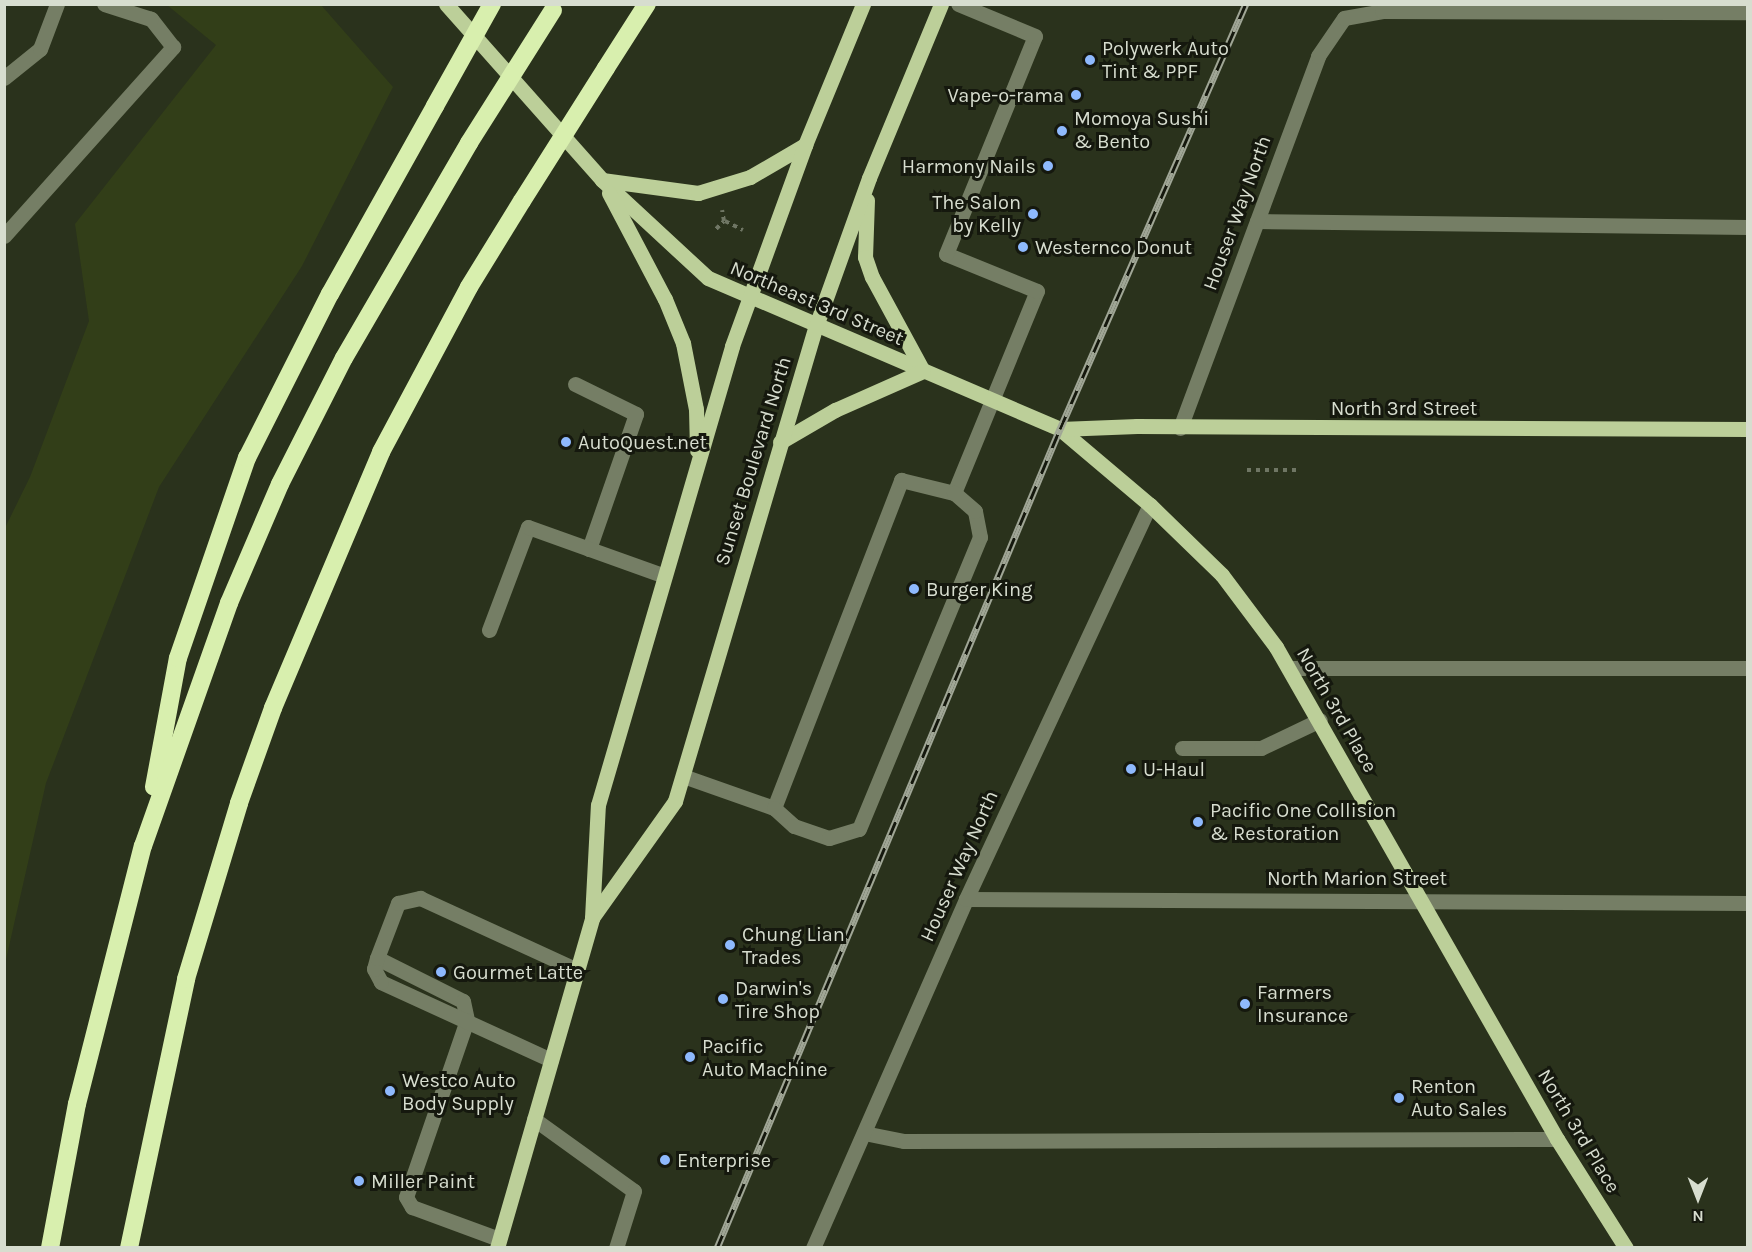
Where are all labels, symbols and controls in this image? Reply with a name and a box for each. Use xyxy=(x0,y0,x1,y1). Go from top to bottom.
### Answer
place label: Polywerk Auto Tint & PPF xyxy=(1102,36,1229,83)
marker: Polywerk Auto Tint & PPF xyxy=(1083,53,1097,67)
place label: Vape-o-rama xyxy=(948,83,1064,107)
marker: Vape-o-rama xyxy=(1069,88,1083,102)
place label: Momoya Sushi & Bento xyxy=(1074,107,1209,154)
marker: Momoya Sushi & Bento xyxy=(1055,124,1069,138)
street label: Houser Way North xyxy=(1198,132,1276,294)
place label: Harmony Nails xyxy=(902,154,1036,178)
marker: Harmony Nails xyxy=(1041,159,1055,173)
place label: The Salon by Kelly xyxy=(932,190,1021,237)
marker: The Salon by Kelly xyxy=(1026,207,1040,221)
place label: Westernco Donut xyxy=(1035,235,1192,259)
marker: Westernco Donut xyxy=(1016,240,1030,254)
street label: Northeast 3rd Street xyxy=(727,256,907,350)
street label: Sunset Boulevard North xyxy=(710,354,796,568)
street label: North 3rd Street xyxy=(1331,396,1477,420)
place label: AutoQuest.net xyxy=(578,430,707,454)
marker: AutoQuest.net xyxy=(559,435,573,449)
place label: Burger King xyxy=(926,577,1032,601)
marker: Burger King xyxy=(907,582,921,596)
street label: North 3rd Place xyxy=(1292,643,1382,777)
place label: U-Haul xyxy=(1143,757,1205,781)
marker: U-Haul xyxy=(1124,762,1138,776)
street label: Houser Way North xyxy=(915,787,1003,945)
place label: Pacific One Collision & Restoration xyxy=(1210,798,1396,845)
marker: Pacific One Collision & Restoration xyxy=(1191,815,1205,829)
street label: North Marion Street xyxy=(1267,866,1447,890)
place label: Chung Lian Trades xyxy=(742,922,845,969)
marker: Chung Lian Trades xyxy=(723,938,737,952)
place label: Gourmet Latte xyxy=(453,960,583,984)
marker: Gourmet Latte xyxy=(434,965,448,979)
place label: Darwin's Tire Shop xyxy=(735,976,820,1023)
place label: Farmers Insurance xyxy=(1257,981,1348,1028)
marker: Darwin's Tire Shop xyxy=(716,992,730,1006)
marker: Farmers Insurance xyxy=(1238,997,1252,1011)
place label: Pacific Auto Machine xyxy=(702,1034,827,1081)
marker: Pacific Auto Machine xyxy=(683,1050,697,1064)
street label: North 3rd Place xyxy=(1533,1065,1625,1197)
place label: Westco Auto Body Supply xyxy=(402,1068,516,1115)
place label: Renton Auto Sales xyxy=(1411,1074,1507,1121)
marker: Westco Auto Body Supply xyxy=(383,1084,397,1098)
marker: Renton Auto Sales xyxy=(1392,1091,1406,1105)
place label: Enterprise xyxy=(677,1148,771,1172)
marker: Enterprise xyxy=(658,1153,672,1167)
north arrow xyxy=(1668,1168,1728,1228)
place label: Miller Paint xyxy=(371,1169,475,1193)
marker: Miller Paint xyxy=(352,1174,366,1188)
text: N xyxy=(1692,1207,1704,1226)

